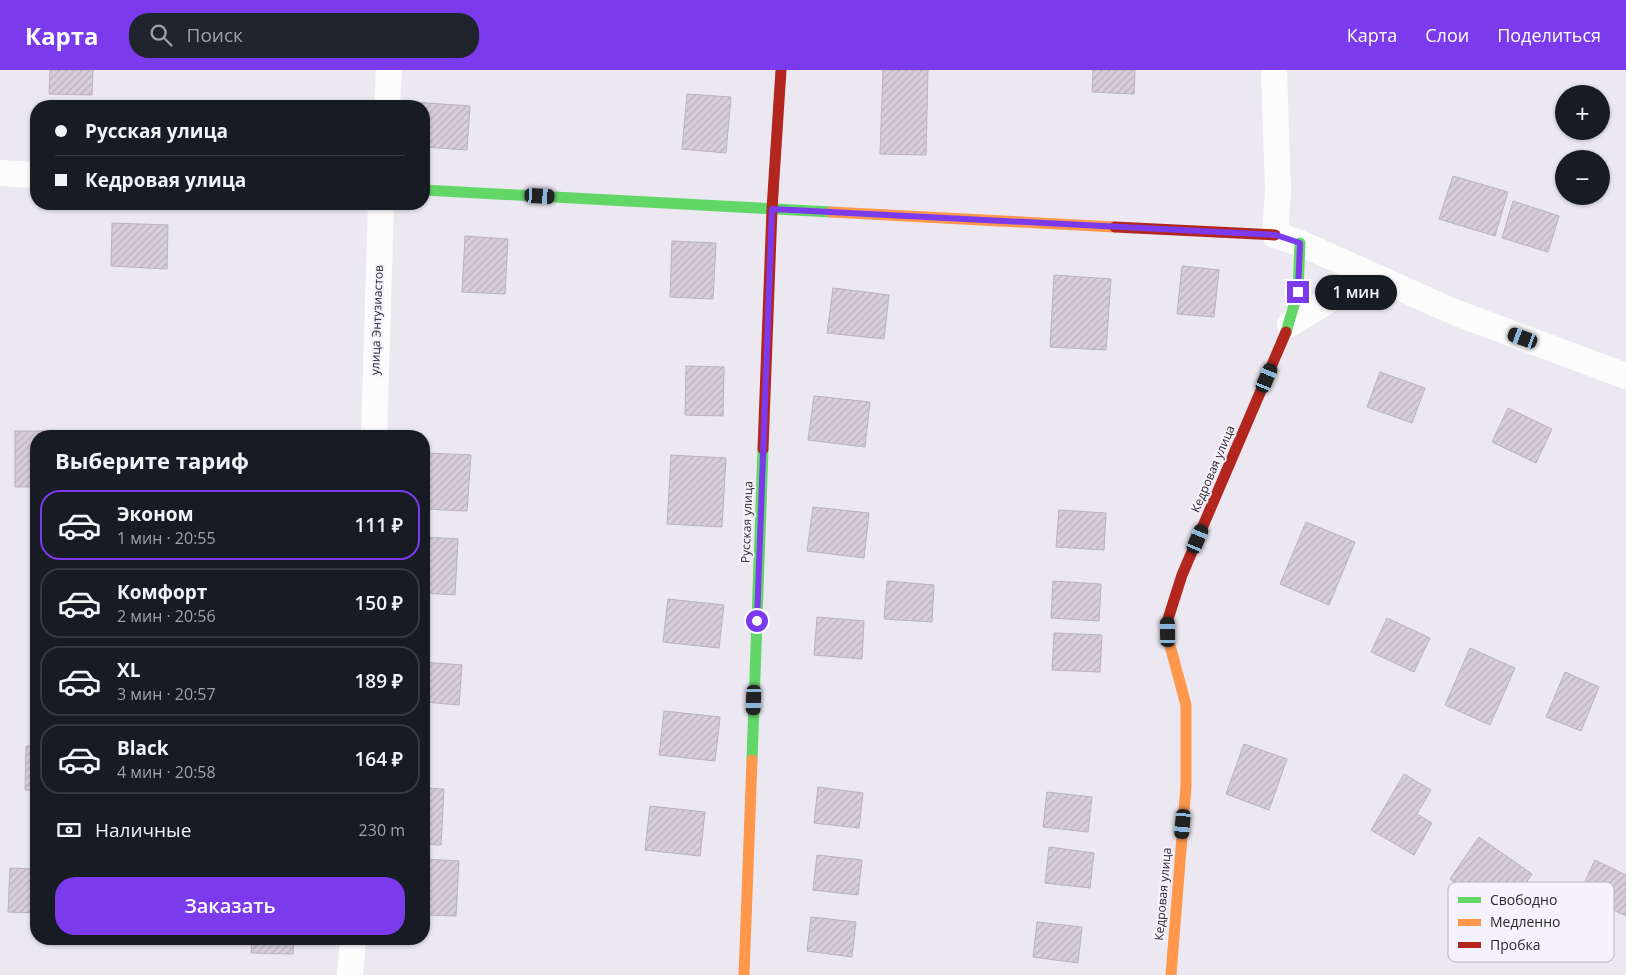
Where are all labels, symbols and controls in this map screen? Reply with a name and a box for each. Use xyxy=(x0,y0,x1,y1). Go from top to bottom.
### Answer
search box xyxy=(129,13,479,58)
text: Карта xyxy=(25,19,99,52)
icon: search xyxy=(147,21,175,49)
text: Поиск xyxy=(187,22,243,48)
text: Карта xyxy=(1347,23,1397,47)
text: Слои xyxy=(1425,23,1469,47)
text: Поделиться xyxy=(1497,23,1601,47)
map controls xyxy=(1555,85,1610,205)
button: + xyxy=(1555,85,1610,140)
text: Русская улица xyxy=(85,118,228,144)
button: − xyxy=(1555,150,1610,205)
text: Кедровая улица xyxy=(85,167,246,193)
car xyxy=(524,188,555,204)
street label: улица Энтузиастов xyxy=(366,265,387,375)
callout: 1 мин xyxy=(1316,274,1398,310)
route end xyxy=(1287,281,1309,303)
text: 1 мин xyxy=(1332,281,1380,303)
car xyxy=(1506,326,1539,350)
car xyxy=(1254,361,1279,395)
street label: Кедровая улица xyxy=(1186,422,1239,515)
text: Выберите тариф xyxy=(55,445,249,475)
street label: Русская улица xyxy=(737,481,756,563)
text: Эконом xyxy=(117,501,194,527)
icon: car xyxy=(57,503,102,548)
text: 111 ₽ xyxy=(354,512,403,538)
car xyxy=(1185,522,1210,556)
text: 1 мин · 20:55 xyxy=(117,527,216,549)
text: Комфорт xyxy=(117,579,207,605)
icon: car xyxy=(57,581,102,626)
text: 150 ₽ xyxy=(354,590,403,616)
text: 2 мин · 20:56 xyxy=(117,605,216,627)
route start xyxy=(746,610,768,632)
car xyxy=(1160,617,1175,647)
text: XL xyxy=(117,657,140,683)
icon: car xyxy=(57,659,102,704)
text: 189 ₽ xyxy=(354,668,403,694)
text: 3 мин · 20:57 xyxy=(117,683,216,705)
car xyxy=(745,685,762,715)
text: Black xyxy=(117,735,169,761)
icon: car xyxy=(57,737,102,782)
text: 164 ₽ xyxy=(354,746,403,772)
text: 4 мин · 20:58 xyxy=(117,761,216,783)
car xyxy=(1174,808,1191,840)
icon: cash xyxy=(55,816,83,844)
text: Наличные xyxy=(95,817,191,843)
text: 230 m xyxy=(359,819,405,841)
street label: Кедровая улица xyxy=(1150,847,1175,941)
button: Заказать xyxy=(55,877,405,935)
legend xyxy=(1448,882,1614,962)
text: Свободно xyxy=(1490,890,1557,909)
text: Медленно xyxy=(1490,912,1561,931)
text: Пробка xyxy=(1490,935,1541,954)

